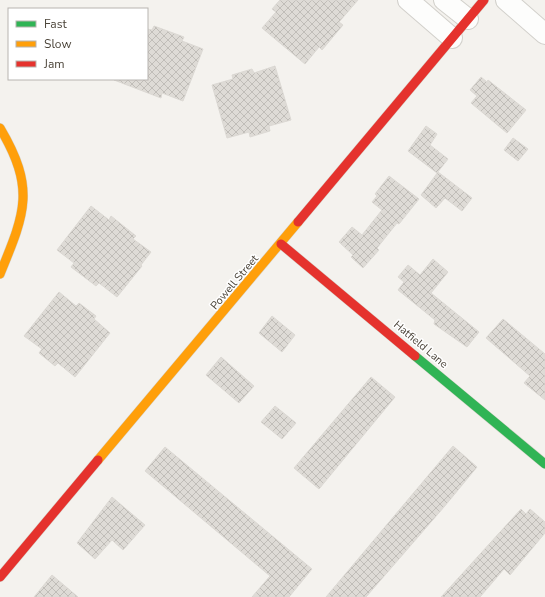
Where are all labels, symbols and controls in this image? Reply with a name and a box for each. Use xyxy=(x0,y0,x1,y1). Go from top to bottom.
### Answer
legend xyxy=(8,8,148,80)
text: Fast xyxy=(44,16,67,32)
text: Slow xyxy=(44,36,72,52)
text: Jam xyxy=(43,56,65,72)
street label: Powell Street xyxy=(207,252,262,313)
street label: Hatfield Lane xyxy=(390,317,451,372)

